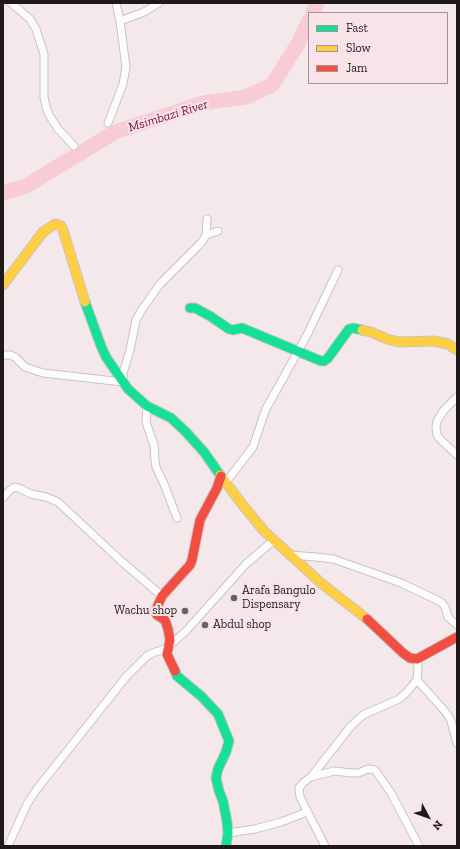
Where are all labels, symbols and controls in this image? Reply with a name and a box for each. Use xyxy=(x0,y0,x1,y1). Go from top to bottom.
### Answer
legend xyxy=(308,12,448,84)
text: Fast xyxy=(346,21,368,35)
text: Slow xyxy=(346,41,371,55)
text: Jam xyxy=(346,61,367,75)
water label: Msimbazi River xyxy=(126,96,210,136)
place label: Arafa Bangulo Dispensary xyxy=(242,584,316,612)
marker: Arafa Bangulo Dispensary xyxy=(229,593,239,603)
place label: Wachu shop xyxy=(114,604,177,618)
marker: Wachu shop xyxy=(180,606,190,616)
place label: Abdul shop xyxy=(213,618,271,632)
marker: Abdul shop xyxy=(200,620,210,630)
north arrow xyxy=(408,797,448,837)
text: N xyxy=(430,818,445,833)

